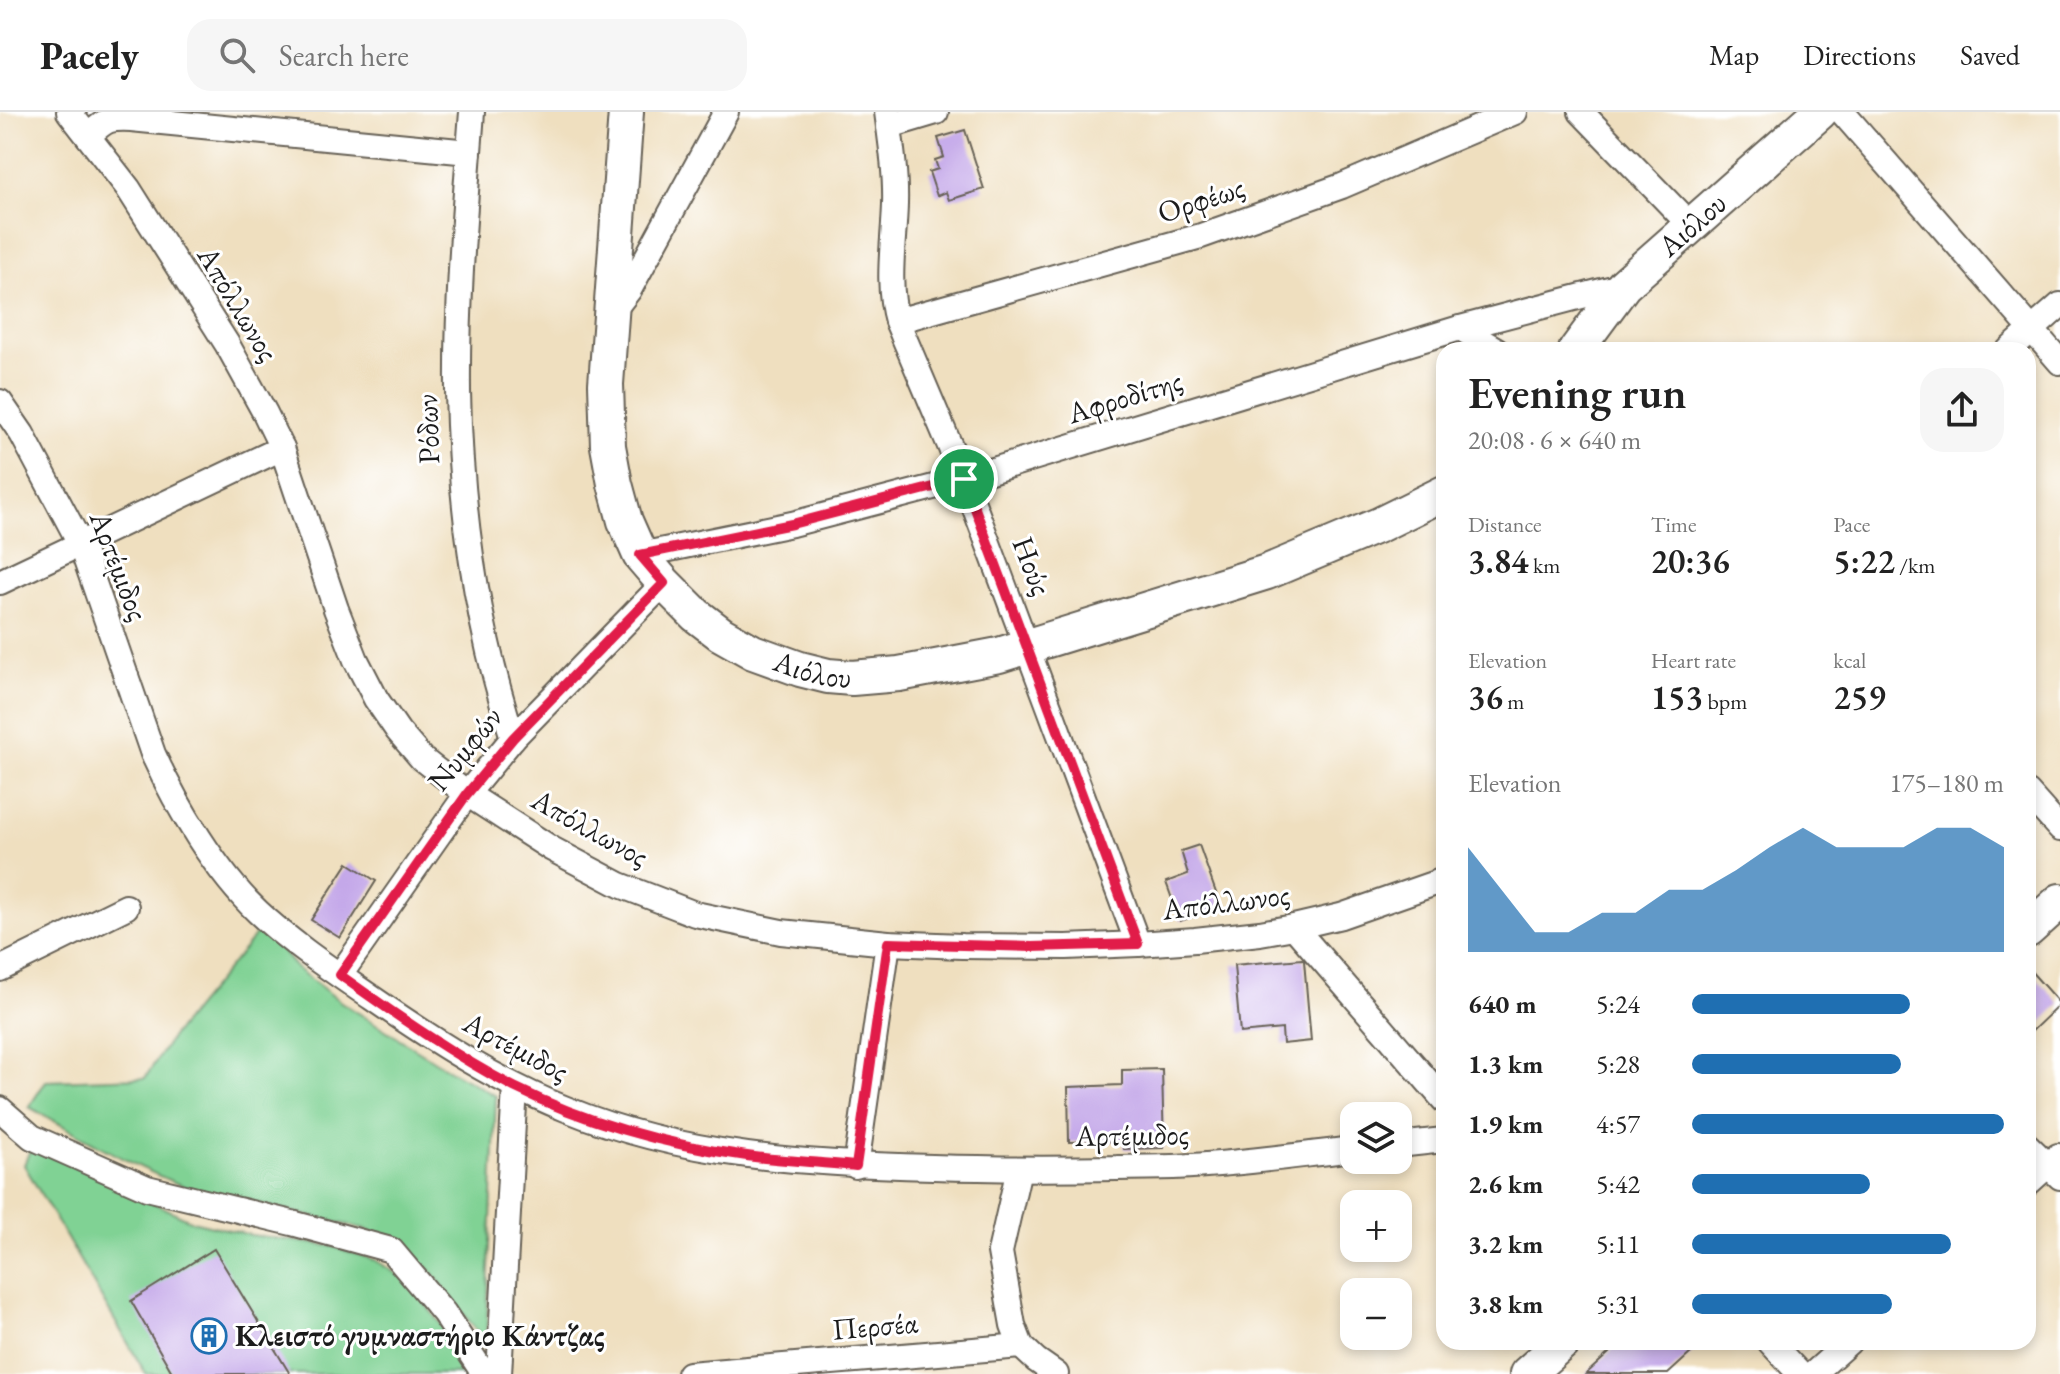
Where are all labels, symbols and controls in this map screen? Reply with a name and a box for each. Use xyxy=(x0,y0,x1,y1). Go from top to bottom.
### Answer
search box xyxy=(187,19,747,91)
text: Pacely xyxy=(40,31,139,80)
icon: search xyxy=(215,33,259,77)
text: Search here xyxy=(279,36,409,75)
text: Map xyxy=(1709,37,1759,73)
text: Directions xyxy=(1803,37,1916,73)
text: Saved xyxy=(1960,37,2020,73)
street label: Ορφέως xyxy=(1152,167,1249,232)
street label: Αιόλου xyxy=(1649,184,1735,266)
street label: Απόλλωνος xyxy=(188,238,288,369)
street label: Αφροδίτης xyxy=(1062,361,1187,433)
text: Evening run xyxy=(1468,364,1687,421)
button: share xyxy=(1920,368,2004,452)
street label: Ρόδων xyxy=(407,393,448,465)
text: 20:08 · 6 × 640 m xyxy=(1468,423,1641,457)
pin xyxy=(930,445,998,513)
icon: arrive xyxy=(942,457,986,501)
street label: Αρτέμιδος xyxy=(80,505,158,626)
text: Distance xyxy=(1468,510,1541,539)
text: Time xyxy=(1651,510,1696,539)
text: Pace xyxy=(1833,510,1870,539)
street label: Ηούς xyxy=(1004,531,1061,601)
text: 3.84 xyxy=(1468,539,1529,583)
text: 20:36 xyxy=(1651,539,1730,583)
text: 5:22 xyxy=(1833,539,1895,583)
text: km xyxy=(1529,551,1560,580)
text: /km xyxy=(1895,551,1936,580)
street label: Αιόλου xyxy=(768,641,853,697)
text: Elevation xyxy=(1468,646,1547,675)
text: Heart rate xyxy=(1651,646,1736,675)
text: kcal xyxy=(1833,646,1866,675)
text: 36 xyxy=(1468,675,1503,719)
text: 153 xyxy=(1651,675,1703,719)
text: 259 xyxy=(1833,675,1886,719)
text: m xyxy=(1503,687,1524,716)
text: bpm xyxy=(1703,687,1747,716)
street label: Νυμφών xyxy=(419,698,511,799)
text: Elevation xyxy=(1468,766,1562,800)
text: 175–180 m xyxy=(1889,766,2004,800)
street label: Απόλλωνος xyxy=(524,779,656,876)
street label: Απόλλωνος xyxy=(1159,874,1292,929)
text: 640 m xyxy=(1468,987,1536,1021)
text: 5:24 xyxy=(1596,987,1640,1021)
street label: Αρτέμιδος xyxy=(456,1002,576,1091)
text: 1.3 km xyxy=(1468,1047,1543,1081)
text: 5:28 xyxy=(1596,1047,1640,1081)
map controls xyxy=(1340,1102,1412,1350)
button: layers xyxy=(1340,1102,1412,1174)
text: 1.9 km xyxy=(1468,1107,1543,1141)
text: 4:57 xyxy=(1596,1107,1640,1141)
street label: Αρτέμιδος xyxy=(1074,1114,1189,1155)
text: 2.6 km xyxy=(1468,1167,1543,1201)
text: 5:42 xyxy=(1596,1167,1640,1201)
button: + xyxy=(1340,1190,1412,1262)
text: 3.2 km xyxy=(1468,1227,1543,1261)
text: 5:11 xyxy=(1596,1227,1640,1261)
button: − xyxy=(1340,1278,1412,1350)
text: 3.8 km xyxy=(1468,1287,1543,1321)
text: 5:31 xyxy=(1596,1287,1640,1321)
street label: Περσέα xyxy=(831,1302,920,1349)
place label: Κλειστό γυμναστήριο Κάντζας xyxy=(235,1316,605,1355)
building icon: Κλειστό γυμναστήριο Κάντζας xyxy=(190,1317,228,1355)

